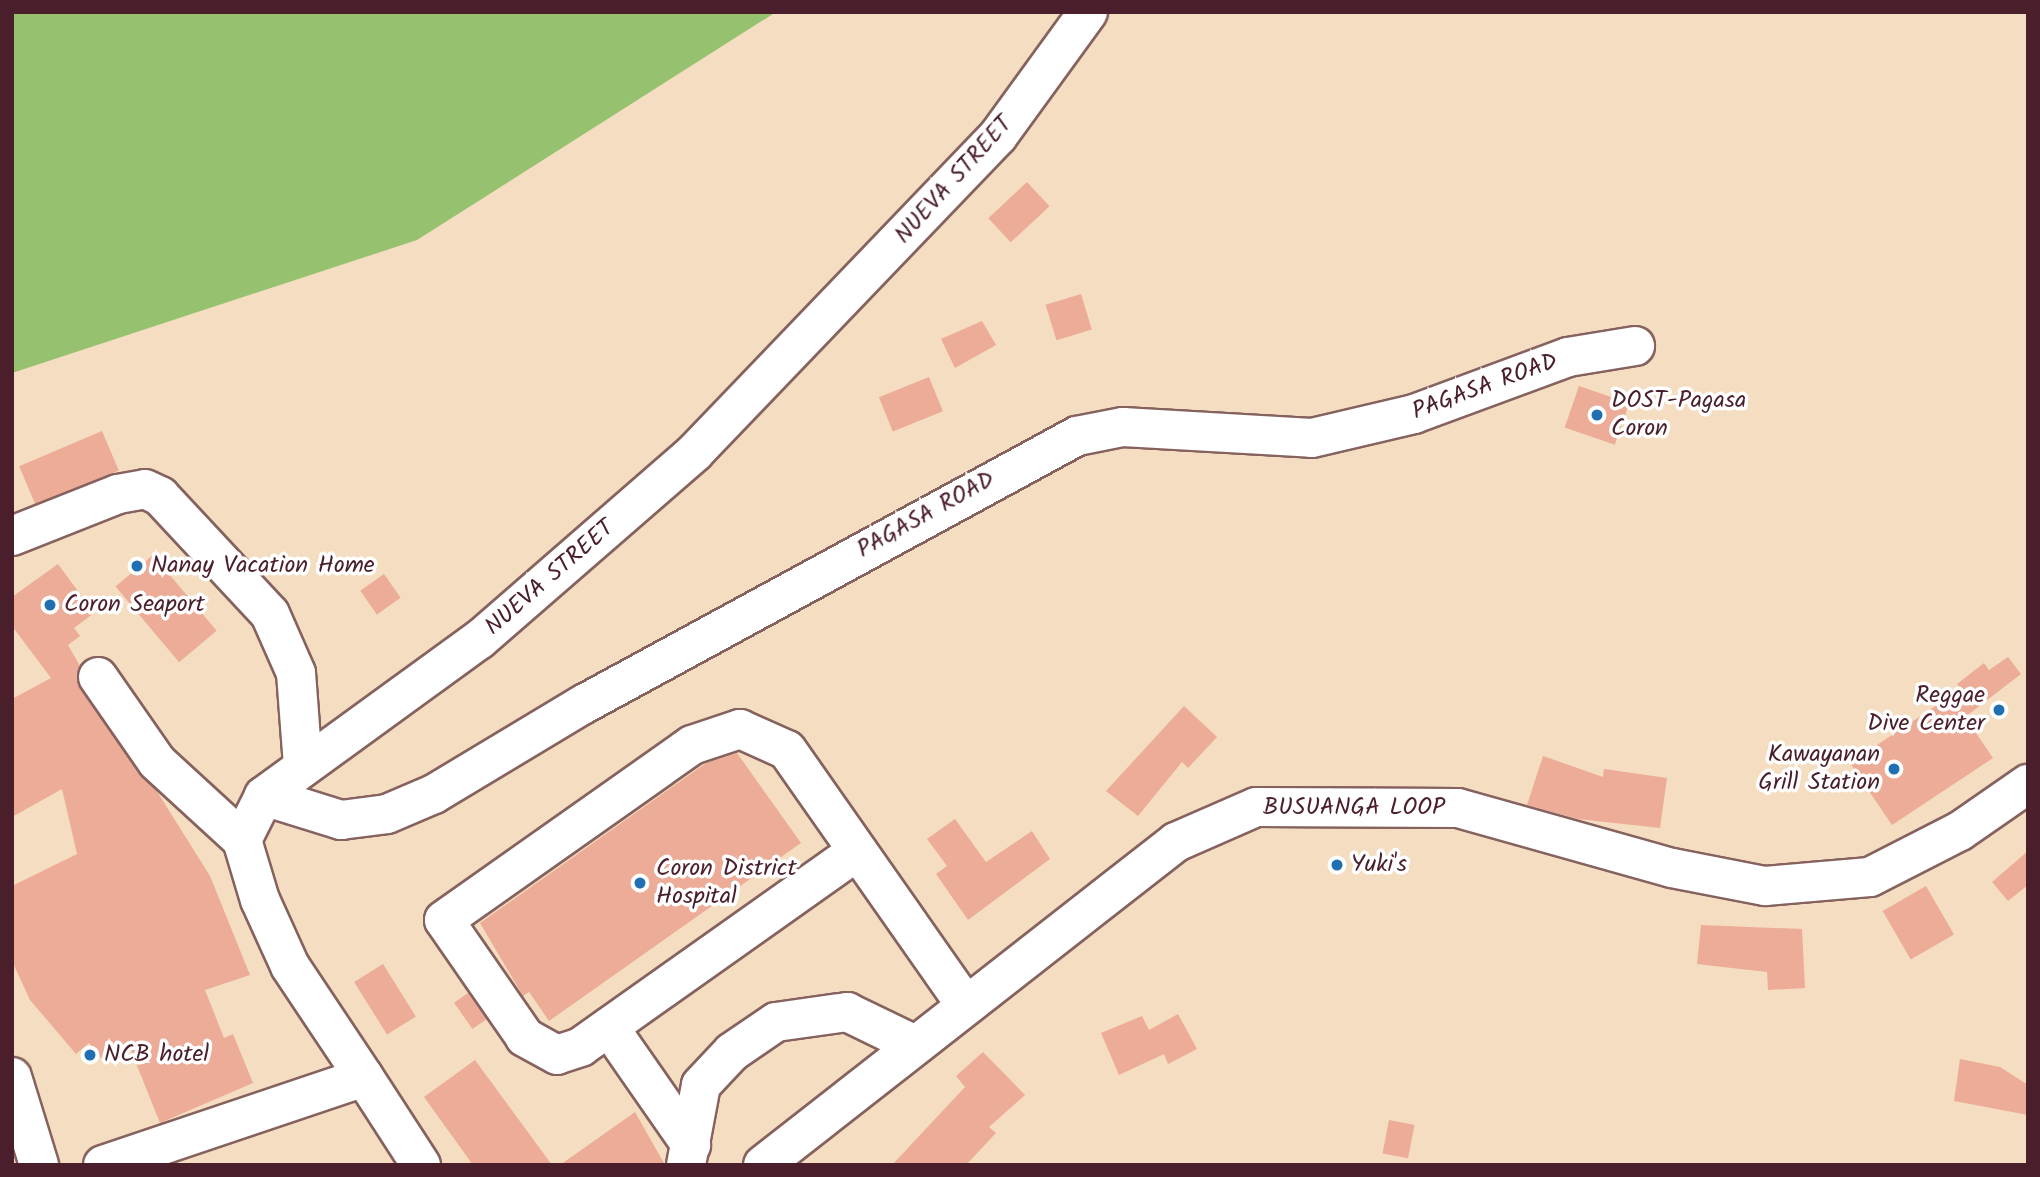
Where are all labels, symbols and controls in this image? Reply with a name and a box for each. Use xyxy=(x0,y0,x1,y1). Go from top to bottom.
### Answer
street label: NUEVA STREET xyxy=(889,110,1019,250)
street label: PAGASA ROAD xyxy=(1408,347,1562,427)
place label: DOST-Pagasa Coron xyxy=(1611,387,1746,443)
marker: DOST-Pagasa Coron xyxy=(1589,407,1605,423)
street label: PAGASA ROAD xyxy=(852,465,1000,565)
street label: NUEVA STREET xyxy=(479,514,621,642)
place label: Nanay Vacation Home xyxy=(151,552,375,580)
marker: Nanay Vacation Home xyxy=(129,558,145,574)
place label: Coron Seaport xyxy=(64,591,205,619)
marker: Coron Seaport xyxy=(42,597,58,613)
place label: Reggae Dive Center xyxy=(1867,682,1985,738)
marker: Reggae Dive Center xyxy=(1991,702,2007,718)
place label: Kawayanan Grill Station xyxy=(1758,741,1880,797)
marker: Kawayanan Grill Station xyxy=(1886,761,1902,777)
street label: BUSUANGA LOOP xyxy=(1263,794,1445,822)
place label: Yuki's xyxy=(1351,851,1407,879)
place label: Coron District Hospital xyxy=(656,855,797,911)
marker: Yuki's xyxy=(1329,857,1345,873)
marker: Coron District Hospital xyxy=(630,873,650,893)
place label: NCB hotel xyxy=(104,1041,209,1069)
marker: NCB hotel xyxy=(82,1047,98,1063)

